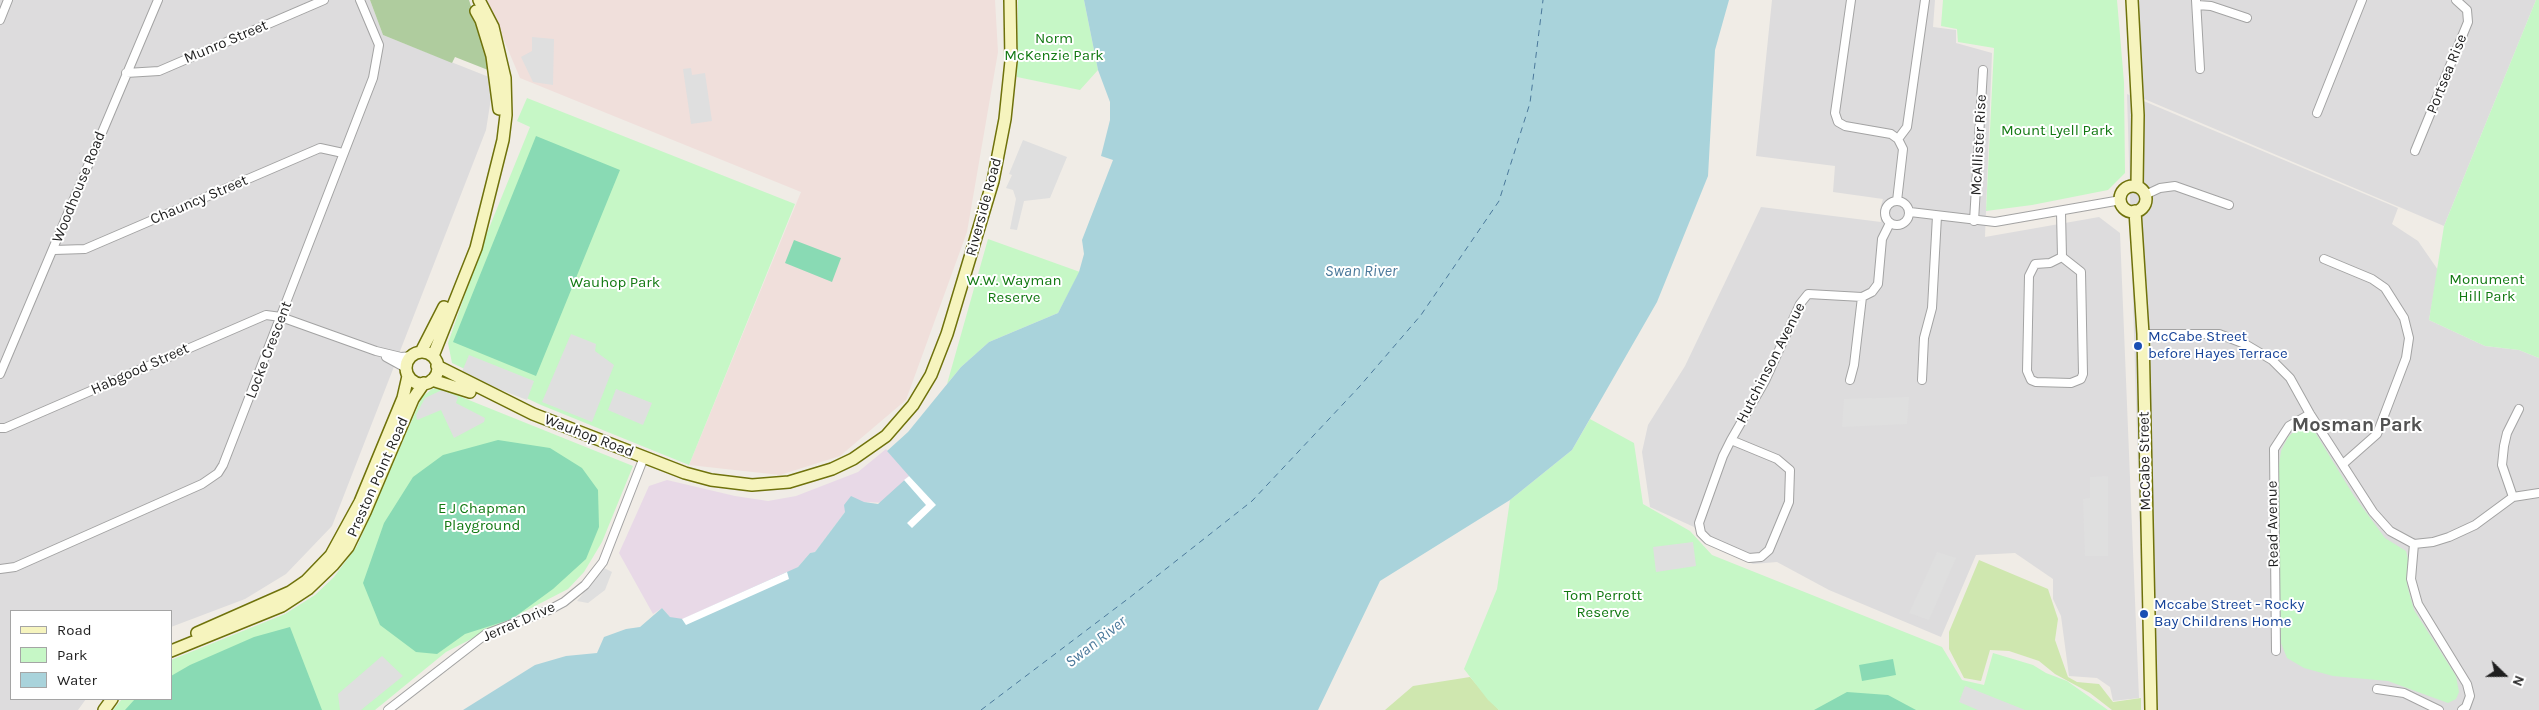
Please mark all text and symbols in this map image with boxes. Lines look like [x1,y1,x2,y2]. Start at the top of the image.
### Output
street label: Munro Street [181,16,271,68]
park label: Norm McKenzie Park [1004,30,1104,65]
street label: Portsea Rise [2423,32,2471,116]
street label: McAllister Rise [1967,94,1991,196]
park label: Mount Lyell Park [2001,122,2113,140]
street label: Woodhouse Road [49,129,109,245]
street label: Riverside Road [962,156,1006,258]
street label: Chauncy Street [148,171,250,229]
water label: Swan River [1325,261,1397,281]
park label: Monument Hill Park [2449,271,2525,306]
park label: W.W. Wayman Reserve [966,272,1062,307]
park label: Wauhop Park [570,274,660,292]
street label: Locke Crescent [242,299,296,401]
street label: Hutchinson Avenue [1733,300,1809,426]
place label: McCabe Street before Hayes Terrace [2148,328,2288,363]
street label: Habgood Street [88,339,192,399]
marker: McCabe Street before Hayes Terrace [2132,340,2144,352]
street label: Wauhop Road [542,411,636,461]
street label: McCabe Street [2135,411,2155,511]
district label: Mosman Park [2292,413,2422,437]
street label: Preston Point Road [343,414,413,540]
street label: Read Avenue [2263,480,2283,568]
park label: E J Chapman Playground [438,500,526,535]
park label: Tom Perrott Reserve [1564,587,1642,622]
place label: Mccabe Street - Rocky Bay Childrens Home [2154,596,2304,631]
street label: Jerrat Drive [480,598,558,646]
marker: Mccabe Street - Rocky Bay Childrens Home [2138,608,2150,620]
legend [10,610,172,700]
water label: Swan River [1061,612,1131,672]
text: Road [57,621,92,639]
text: Park [57,646,87,664]
north arrow [2479,650,2529,700]
text: Water [57,671,97,689]
text: N [2509,673,2528,689]

